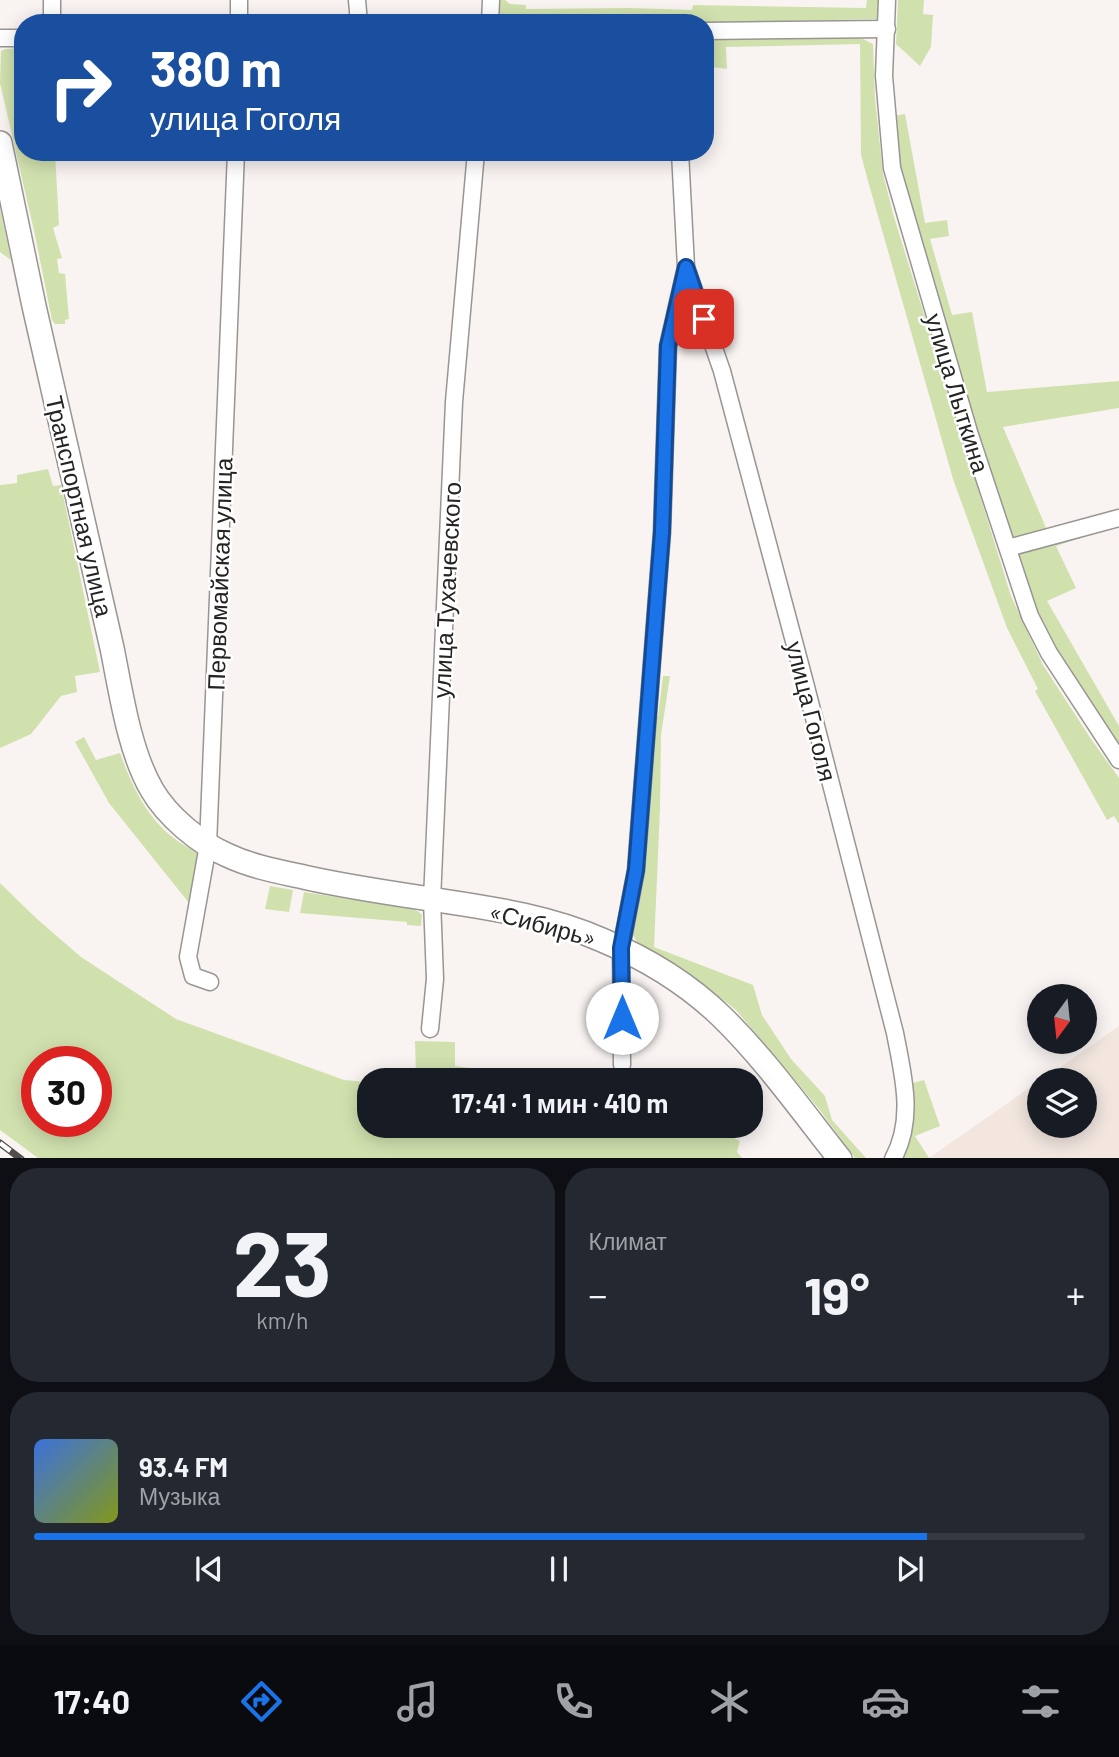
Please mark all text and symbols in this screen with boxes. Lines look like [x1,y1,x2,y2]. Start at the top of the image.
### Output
text: 380 m [150,38,282,97]
icon: right [35,42,126,133]
text: улица Гоголя [150,98,341,136]
pin [674,289,734,349]
icon: arrive [685,300,723,338]
street label: улица Лыткина [920,310,996,477]
street label: Транспортная улица [40,393,120,620]
street label: Первомайская улица [200,456,238,691]
street label: улица Тухачевского [426,481,466,699]
street label: улица Гоголя [781,638,843,784]
street label: «Сибирь» [486,896,600,952]
position arrow [585,981,659,1055]
north arrow [1027,984,1097,1054]
map controls [1027,984,1097,1138]
speed limit sign: 30 [21,1046,112,1137]
button: layers [1027,1068,1097,1138]
text: 17:41 · 1 мин · 410 m [452,1087,668,1118]
text: 23 [233,1206,332,1315]
text: Климат [589,1227,667,1255]
text: 19° [804,1263,870,1325]
text: − [589,1271,608,1317]
text: + [1066,1271,1085,1317]
text: km/h [256,1306,308,1334]
text: 93.4 FM [139,1451,228,1482]
text: Музыка [139,1482,220,1510]
icon: previous [190,1550,228,1588]
icon: pause [540,1550,578,1588]
icon: next [891,1550,929,1588]
icon: directions [237,1677,286,1726]
icon: music [393,1677,442,1726]
icon: phone [549,1677,598,1726]
icon: climate [705,1677,754,1726]
icon: car [861,1677,910,1726]
icon: filters [1016,1677,1065,1726]
text: 17:40 [53,1682,130,1720]

